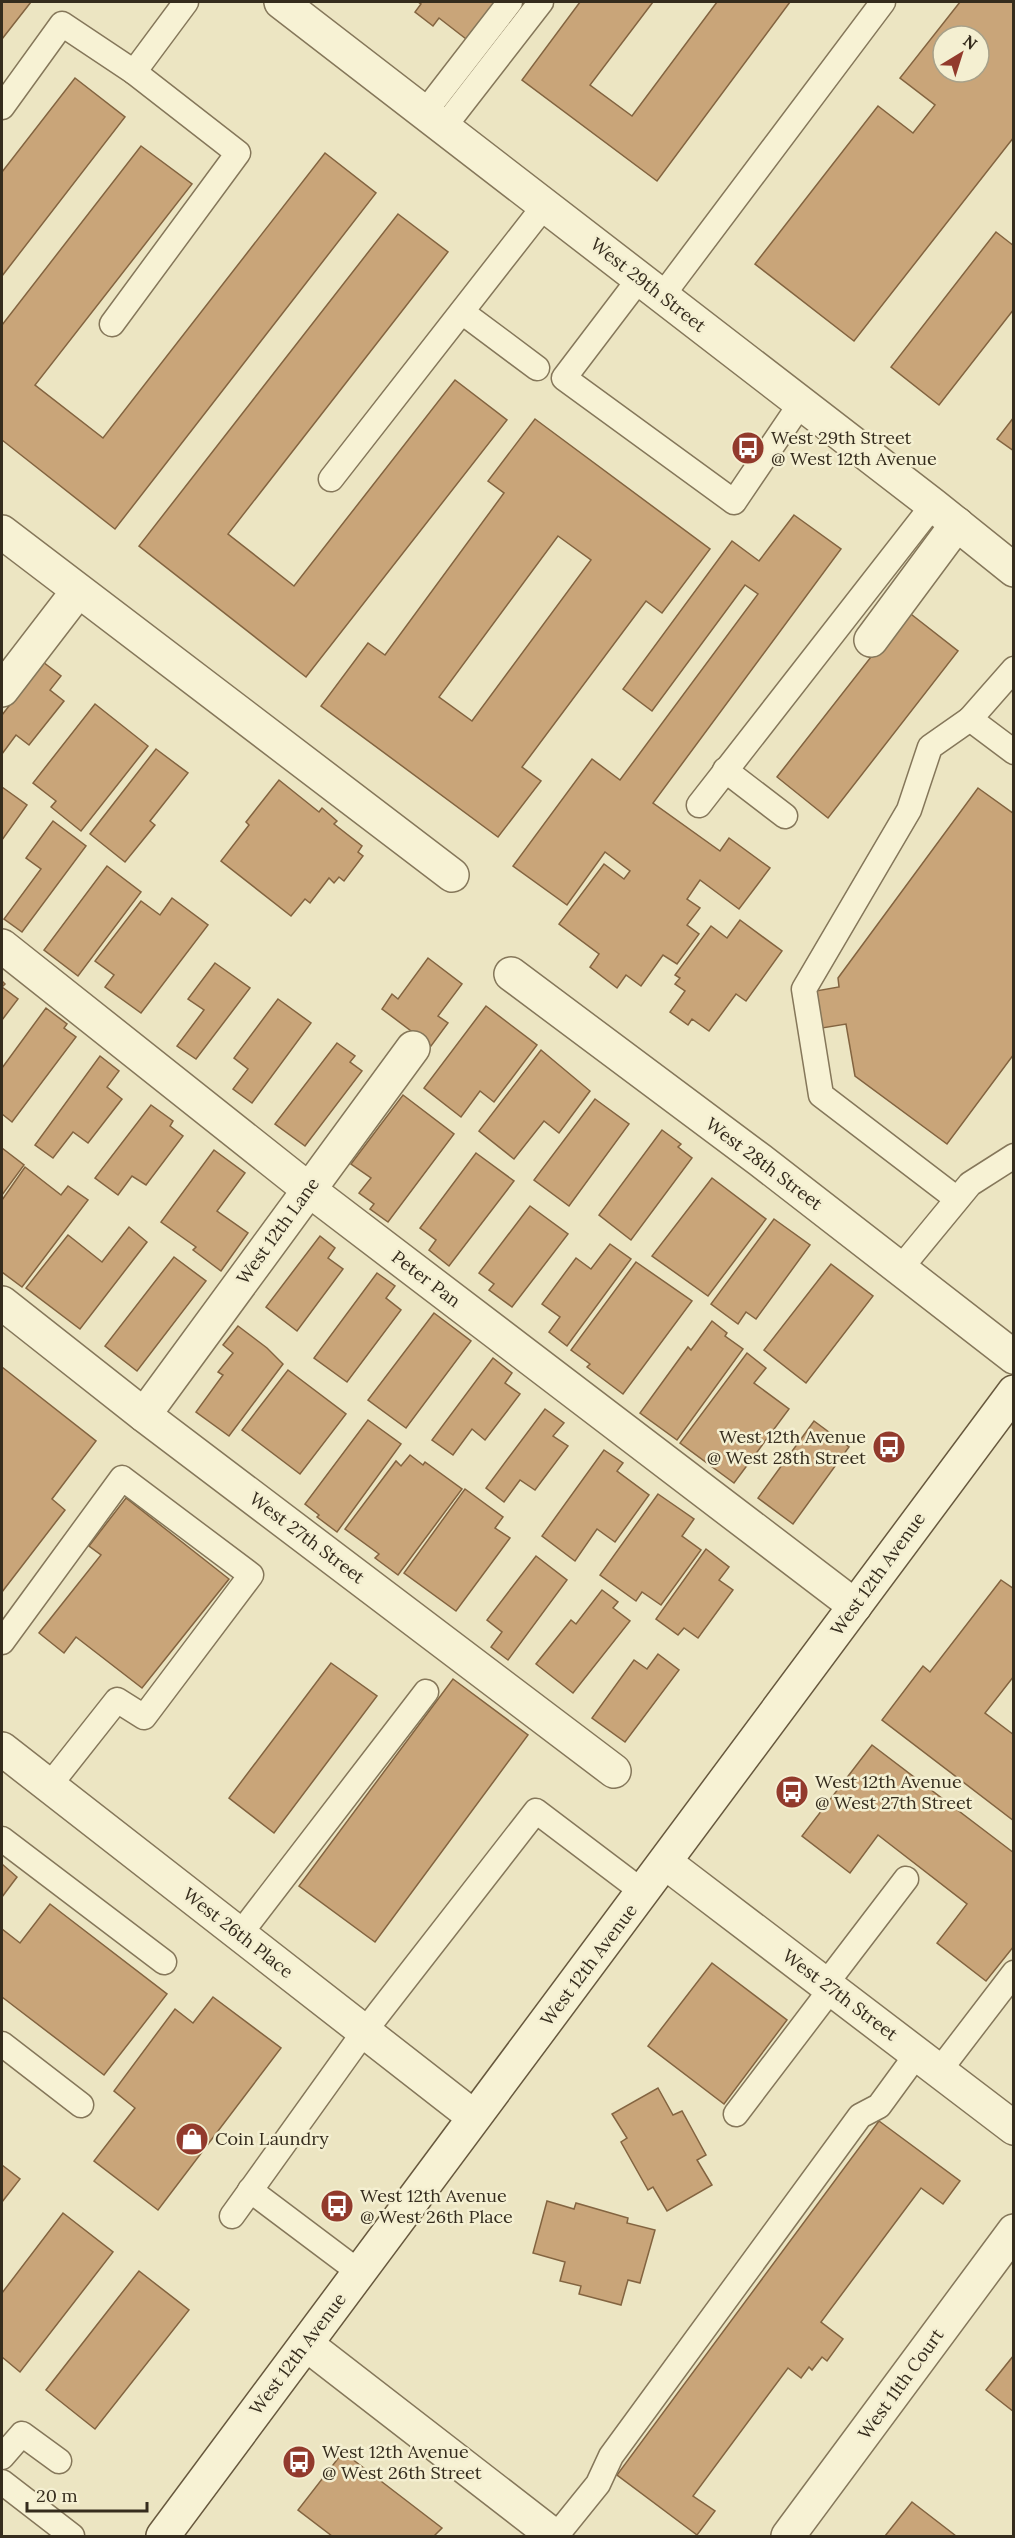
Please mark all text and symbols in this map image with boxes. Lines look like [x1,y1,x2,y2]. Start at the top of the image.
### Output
north arrow [931,24,991,84]
text: N [959,30,981,54]
street label: West 29th Street [586,232,711,337]
place label: West 29th Street @ West 12th Avenue [771,426,937,470]
bus stop icon: West 29th Street @ West 12th Avenue [730,430,766,466]
street label: West 28th Street [701,1112,827,1215]
street label: West 12th Lane [231,1173,324,1289]
street label: Peter Pan [387,1245,465,1312]
place label: West 12th Avenue @ West 28th Street [707,1425,866,1469]
bus stop icon: West 12th Avenue @ West 28th Street [871,1429,907,1465]
street label: West 27th Street [245,1487,370,1588]
street label: West 12th Avenue [825,1507,930,1640]
place label: West 12th Avenue @ West 27th Street [815,1770,973,1814]
bus stop icon: West 12th Avenue @ West 27th Street [774,1774,810,1810]
street label: West 26th Place [179,1882,298,1983]
street label: West 12th Avenue [535,1899,642,2030]
street label: West 27th Street [778,1944,903,2045]
shop icon: Coin Laundry [174,2121,210,2157]
place label: Coin Laundry [215,2127,329,2150]
place label: West 12th Avenue @ West 26th Place [360,2184,513,2228]
bus stop icon: West 12th Avenue @ West 26th Place [319,2188,355,2224]
street label: West 12th Avenue [244,2288,351,2419]
street label: West 11th Court [853,2324,949,2444]
place label: West 12th Avenue @ West 26th Street [322,2440,482,2484]
bus stop icon: West 12th Avenue @ West 26th Street [281,2444,317,2480]
scale bar [27,2475,147,2513]
text: 20 m [36,2484,78,2507]

